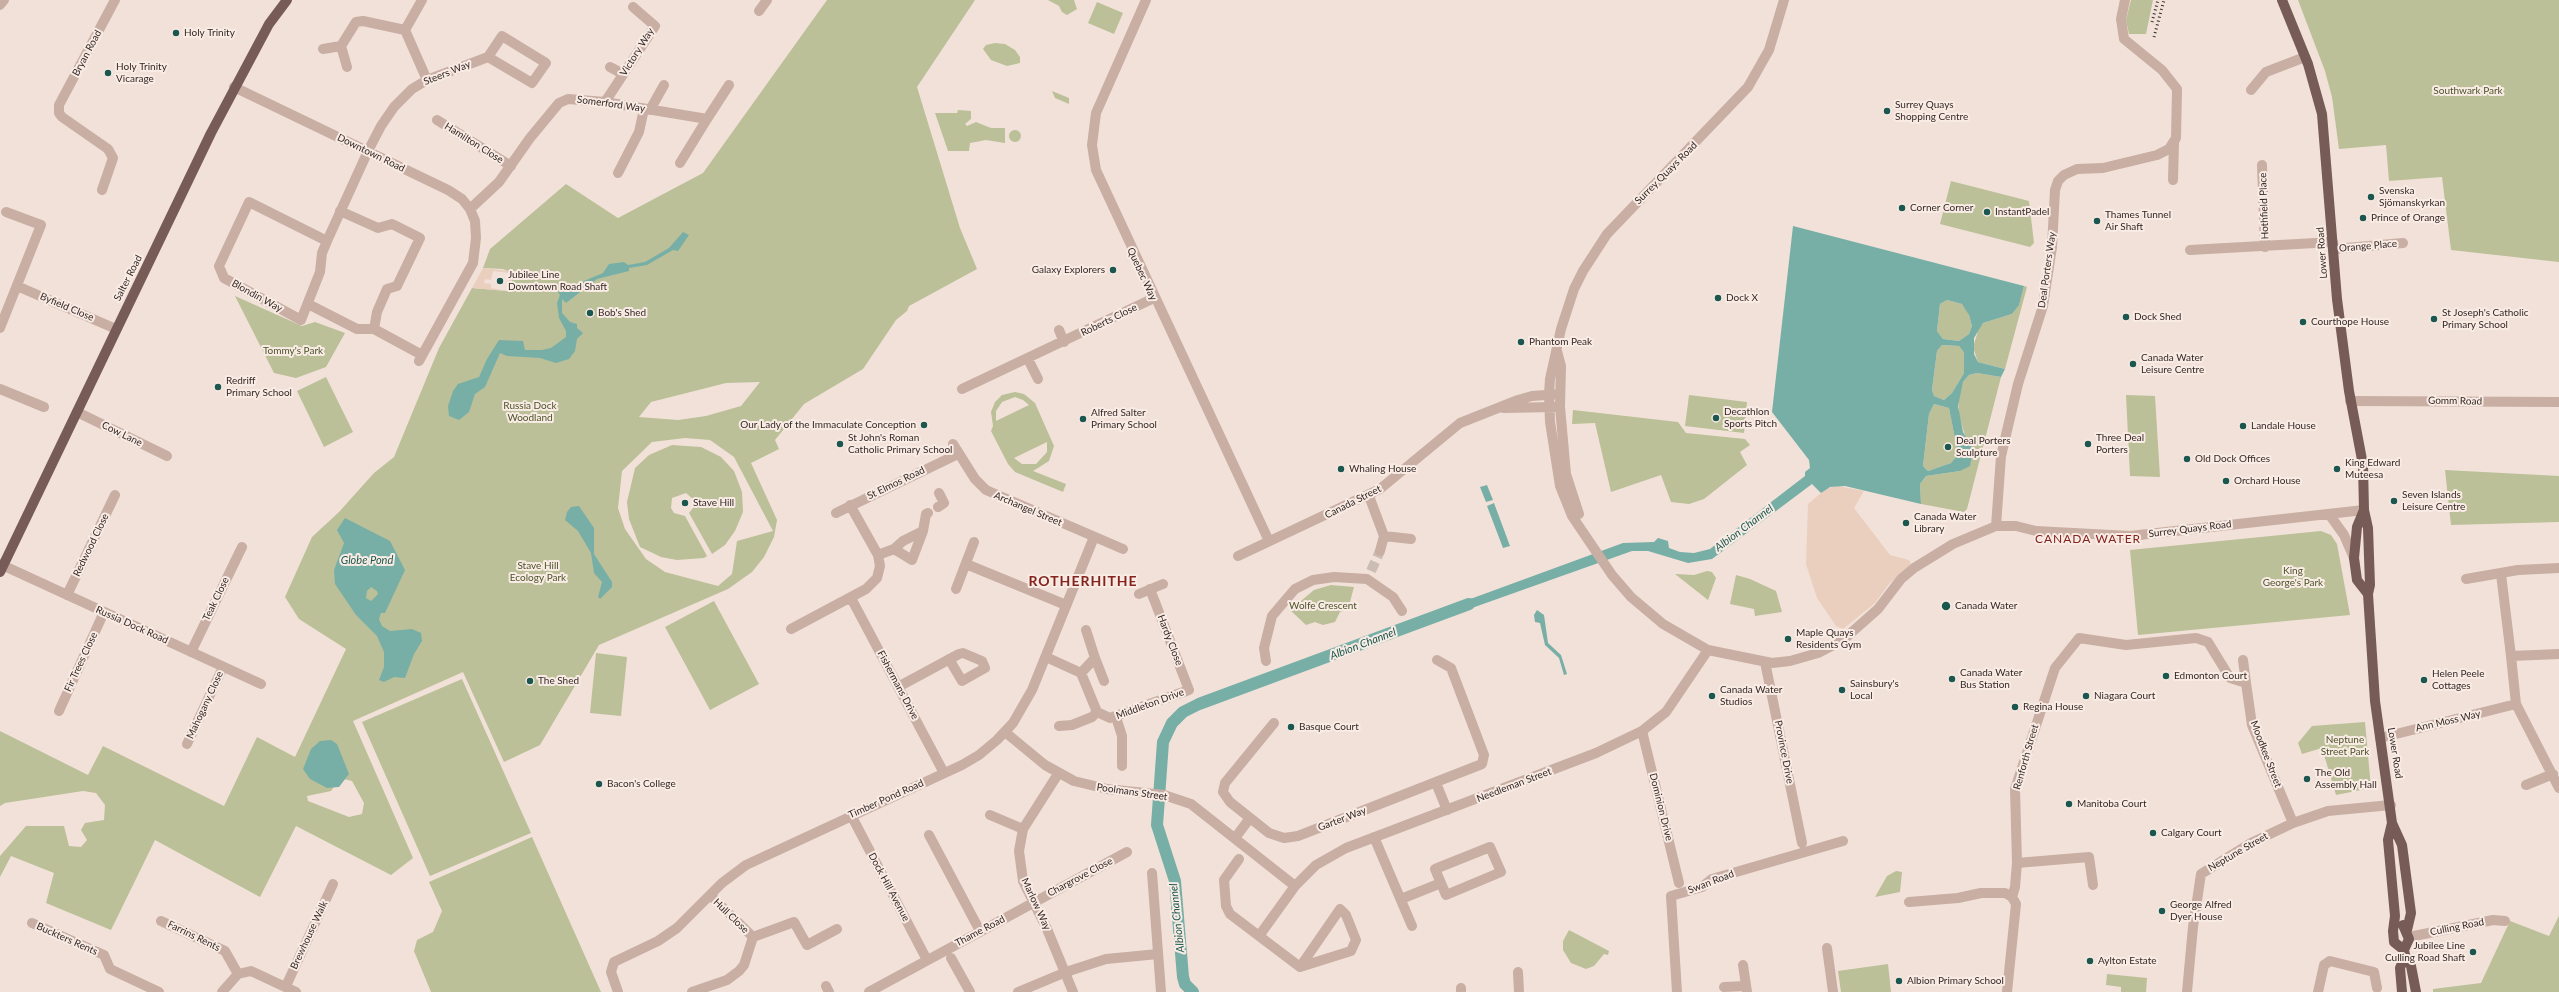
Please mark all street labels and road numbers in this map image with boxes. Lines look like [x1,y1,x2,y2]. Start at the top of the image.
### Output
street label: Victory Way [618,26,656,78]
street label: Bryan Road [70,28,104,78]
street label: Steers Way [422,58,472,88]
street label: Somerford Way [576,93,646,115]
street label: Hamilton Close [442,120,506,166]
street label: Downtown Road [335,131,407,175]
street label: Surrey Quays Road [1632,139,1700,207]
street label: Hothfield Place [2257,172,2271,240]
street label: Lower Road [2314,227,2330,279]
street label: Deal Porters Way [2036,231,2058,309]
street label: Orange Place [2338,237,2398,255]
street label: Quebec Way [1125,246,1159,302]
street label: Salter Road [111,253,145,303]
street label: Blondin Way [230,277,284,315]
street label: Byfield Close [38,290,96,324]
street label: Roberts Close [1079,301,1139,339]
street label: Gomm Road [2428,395,2482,407]
street label: Cow Lane [100,419,144,449]
street label: St Elmos Road [865,464,927,502]
street label: Canada Street [1323,483,1383,521]
street label: Archangel Street [992,489,1064,529]
street label: Redwood Close [71,512,111,578]
street label: Surrey Quays Road [2148,518,2232,540]
street label: Teak Close [200,575,232,623]
street label: Russia Dock Road [94,604,170,646]
street label: Hardy Close [1155,613,1185,667]
street label: Fir Trees Close [62,630,100,694]
street label: Fishermans Drive [875,648,921,722]
street label: Mahogany Close [184,669,226,741]
street label: Middleton Drive [1114,686,1186,722]
street label: Ann Moss Way [2414,708,2482,734]
street label: Province Drive [1772,719,1796,785]
street label: Moodkee Street [2248,719,2284,789]
street label: Renforth Street [2011,723,2041,791]
street label: Lower Road [2385,726,2405,780]
street label: Needleman Street [1475,765,1553,805]
street label: Dominion Drive [1647,772,1675,842]
street label: Timber Pond Road [847,777,925,821]
street label: Poolmans Street [1096,781,1168,803]
street label: Garter Way [1316,804,1368,834]
street label: Neptune Street [2206,830,2270,874]
street label: Dock Hill Avenue [866,851,912,923]
street label: Chargrove Close [1045,855,1115,899]
street label: Swan Road [1686,868,1736,896]
street label: Marlow Way [1019,876,1053,932]
street label: Hull Close [711,896,751,936]
street label: Brewhouse Walk [288,899,330,971]
street label: Thame Road [953,913,1007,949]
street label: Culling Road [2429,916,2485,938]
street label: Farrins Rents [166,918,222,954]
street label: Buckters Rents [35,920,99,958]

